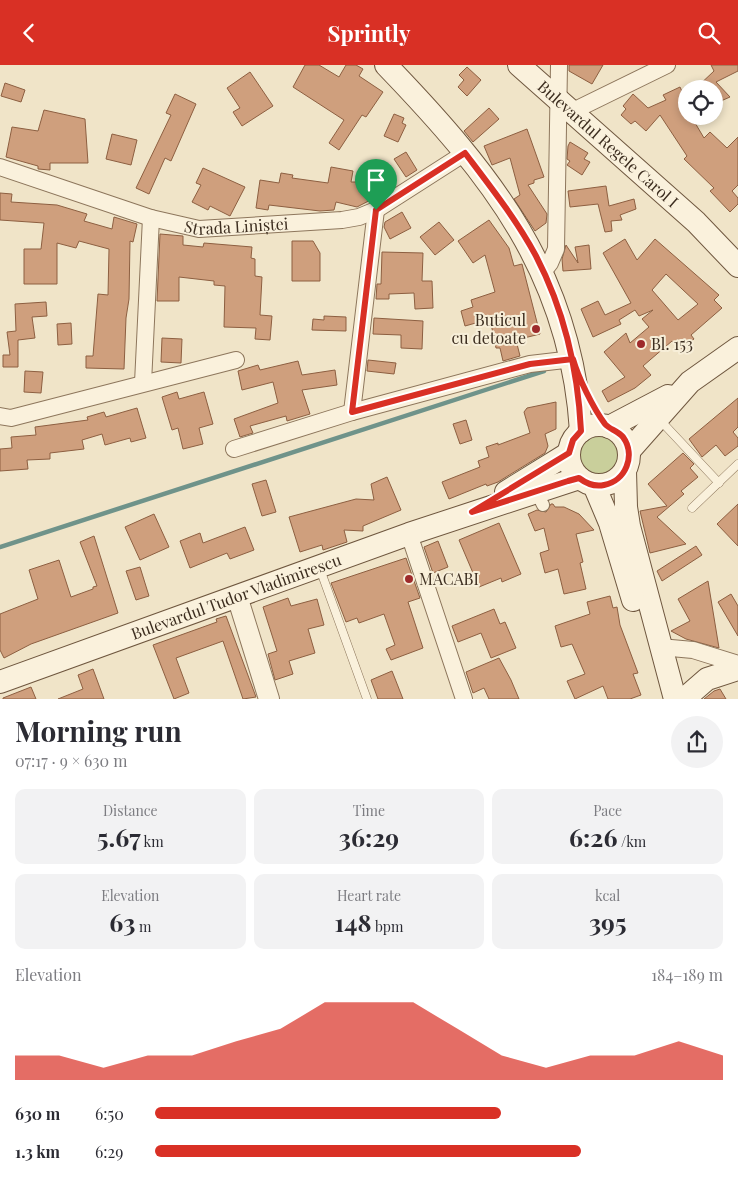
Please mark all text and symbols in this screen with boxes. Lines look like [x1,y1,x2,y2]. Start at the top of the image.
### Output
text: Sprintly [328,18,410,48]
icon: back [15,19,43,47]
icon: search [695,19,723,47]
street label: Bulevardul Regele Carol I [534,76,683,212]
map controls [678,80,723,125]
button: locate [678,80,723,125]
pin [355,159,397,210]
icon: arrive [362,166,390,194]
street label: Strada Liniștei [182,212,289,239]
place label: Buticul cu detoate [451,309,526,348]
marker: Buticul cu detoate [530,323,542,335]
place label: Bl. 153 [651,333,693,354]
marker: Bl. 153 [635,338,647,350]
street label: Bulevardul Tudor Vladimirescu [128,548,344,644]
place label: MACABI [419,568,479,589]
marker: MACABI [403,573,415,585]
text: Morning run [15,712,182,749]
button: share [671,716,723,768]
text: 07:17 · 9 × 630 m [15,750,127,771]
text: Distance [103,801,158,820]
text: Time [353,801,385,820]
text: Pace [593,801,622,820]
text: 5.67 [97,820,141,853]
text: 36:29 [339,820,399,853]
text: 6:26 [569,820,617,853]
text: km [141,832,164,851]
text: /km [617,832,646,851]
text: Elevation [101,886,159,905]
text: Heart rate [337,886,401,905]
text: kcal [595,886,620,905]
text: 63 [109,905,135,938]
text: 148 [335,905,371,938]
text: 395 [589,905,626,938]
text: m [135,917,151,936]
text: bpm [371,917,403,936]
text: Elevation [15,964,82,985]
text: 184–189 m [651,964,723,985]
text: 630 m [15,1103,60,1124]
text: 6:50 [95,1103,124,1124]
text: 1.3 km [15,1141,60,1162]
text: 6:29 [95,1141,123,1162]

